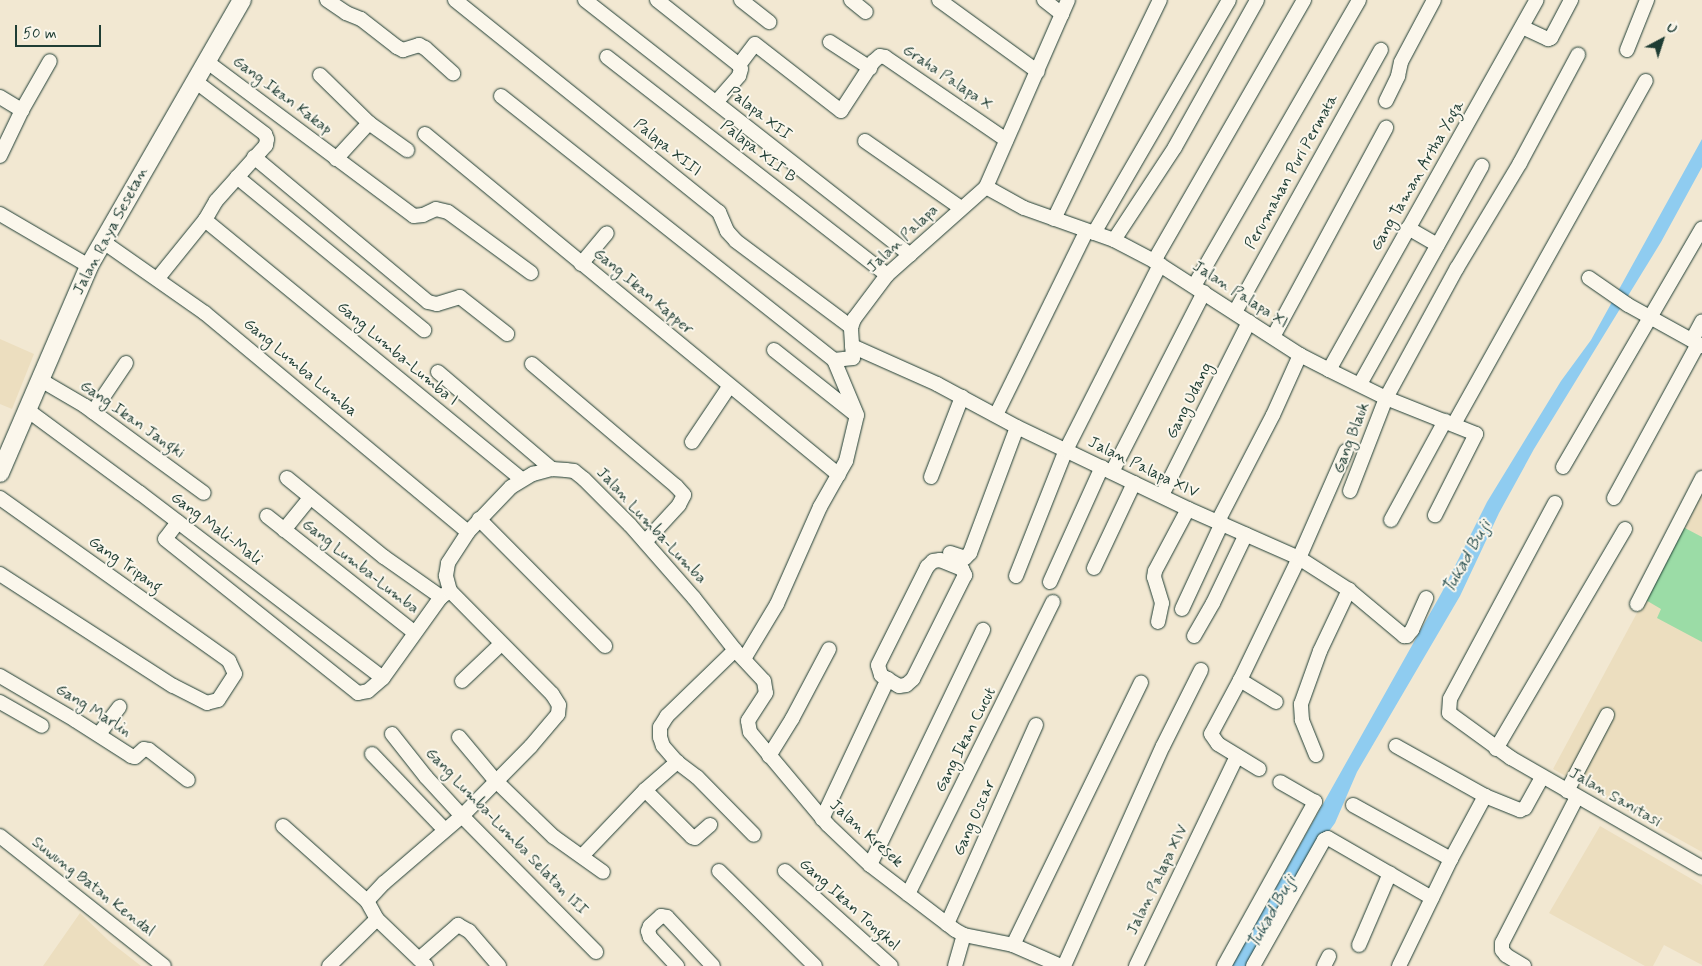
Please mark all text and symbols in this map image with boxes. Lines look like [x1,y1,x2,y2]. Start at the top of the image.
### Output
scale bar [18,15,104,47]
north arrow [1637,15,1687,65]
text: U [1662,19,1681,38]
text: 50 m [23,24,57,44]
street label: Graha Palapa X [899,41,995,115]
street label: Gang Ikan Kakap [229,52,335,140]
street label: Palapa XII [723,83,795,145]
street label: Perumahan Puri Permata [1239,88,1345,256]
street label: Gang Taman Artha Yoga [1367,98,1469,254]
street label: Palapa XIII [629,115,705,181]
street label: Palapa XII B [716,116,800,188]
street label: Jalan Raya Sesetan [70,165,152,297]
street label: Jalan Palapa [863,201,943,277]
street label: Gang Ikan Kapper [589,245,697,339]
street label: Jalan Palapa XI [1187,256,1293,334]
street label: Gang Lumba-Lumba I [331,296,463,412]
street label: Gang Lumba Lumba [240,316,360,420]
street label: Gang Udang [1163,360,1217,442]
street label: Gang Ikan Jangki [76,377,188,463]
street label: Gang Blauk [1330,400,1374,476]
street label: Jalan Palapa XIV [1083,432,1203,504]
street label: Jalan Lumba-Lumba [593,465,709,587]
street label: Gang Mali-Mali [166,488,266,570]
street label: Gang Lumba-Lumba [298,515,422,619]
water label: Tukad Buji [1438,517,1496,597]
street label: Gang Tripang [84,533,166,597]
street label: Gang Marlin [52,680,134,742]
street label: Gang Ikan Cucut [931,684,1001,796]
street label: Gang Lumba-Lumba Selatan III [420,744,592,920]
street label: Jalan Sanitasi [1565,764,1665,832]
street label: Gang Oscar [950,778,1000,858]
street label: Jalan Kresek [825,796,907,872]
street label: Jalan Palapa XIV [1122,820,1194,940]
street label: Suwung Batan Kendal [27,833,159,941]
street label: Gang Ikan Tongkol [796,856,902,954]
water label: Tukad Buji [1243,872,1301,952]

